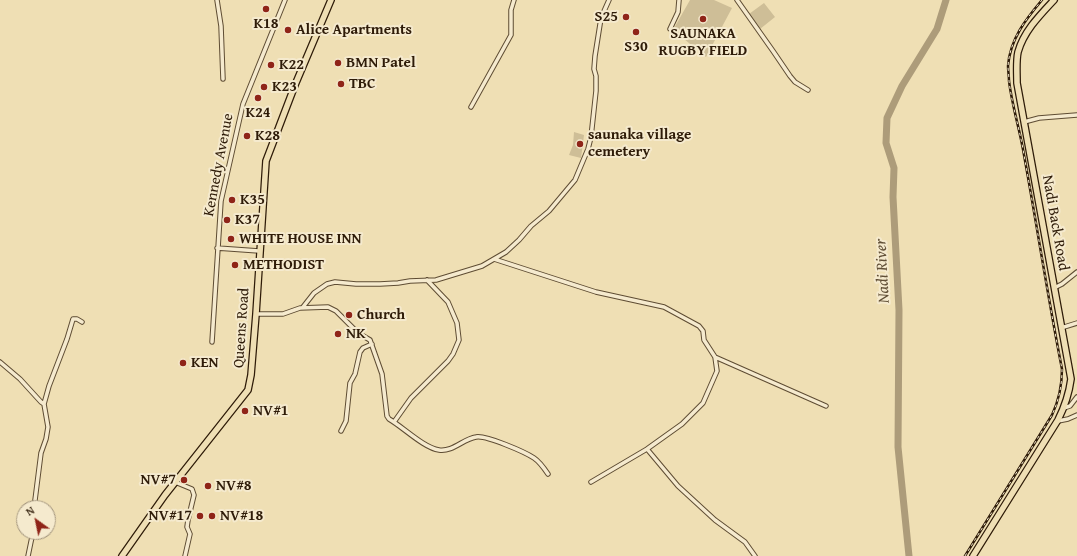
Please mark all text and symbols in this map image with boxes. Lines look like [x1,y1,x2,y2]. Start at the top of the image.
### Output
marker: K18 [261,4,271,14]
place label: S25 [595,8,618,26]
marker: S25 [621,12,631,22]
marker: SAUNAKA RUGBY FIELD [698,14,708,24]
place label: K18 [253,15,279,33]
place label: Alice Apartments [296,21,412,39]
marker: Alice Apartments [283,25,293,35]
place label: SAUNAKA RUGBY FIELD [659,25,747,60]
marker: S30 [631,27,641,37]
place label: S30 [624,38,648,56]
place label: BMN Patel [346,54,416,72]
place label: K22 [279,56,304,74]
marker: BMN Patel [333,58,343,68]
marker: K22 [266,60,276,70]
place label: TBC [349,75,376,93]
place label: K23 [272,78,297,96]
marker: TBC [336,79,346,89]
marker: K23 [259,82,269,92]
marker: K24 [253,93,263,103]
place label: K24 [245,104,271,122]
street label: Kennedy Avenue [200,112,238,218]
place label: saunaka village cemetery [588,126,691,161]
place label: K28 [255,127,280,145]
marker: K28 [242,131,252,141]
marker: saunaka village cemetery [575,139,585,149]
street label: Nadi Back Road [1038,174,1072,272]
place label: K35 [240,191,265,209]
marker: K35 [227,195,237,205]
place label: K37 [235,211,260,229]
marker: K37 [222,215,232,225]
place label: WHITE HOUSE INN [239,230,362,248]
marker: WHITE HOUSE INN [226,234,236,244]
water label: Nadi River [872,238,894,304]
place label: METHODIST [243,256,324,274]
marker: METHODIST [230,260,240,270]
street label: Queens Road [230,287,254,369]
place label: Church [357,306,405,324]
marker: Church [344,310,354,320]
place label: NK [346,325,366,343]
marker: NK [333,329,343,339]
place label: KEN [191,354,219,372]
marker: KEN [178,358,188,368]
place label: NV#1 [253,402,289,420]
marker: NV#1 [240,406,250,416]
place label: NV#7 [140,471,176,489]
marker: NV#7 [179,475,189,485]
place label: NV#8 [216,477,252,495]
marker: NV#8 [203,481,213,491]
north arrow [16,500,56,540]
text: N [23,502,37,519]
place label: NV#17 [149,507,192,525]
place label: NV#18 [220,507,263,525]
marker: NV#17 [195,511,205,521]
marker: NV#18 [207,511,217,521]

